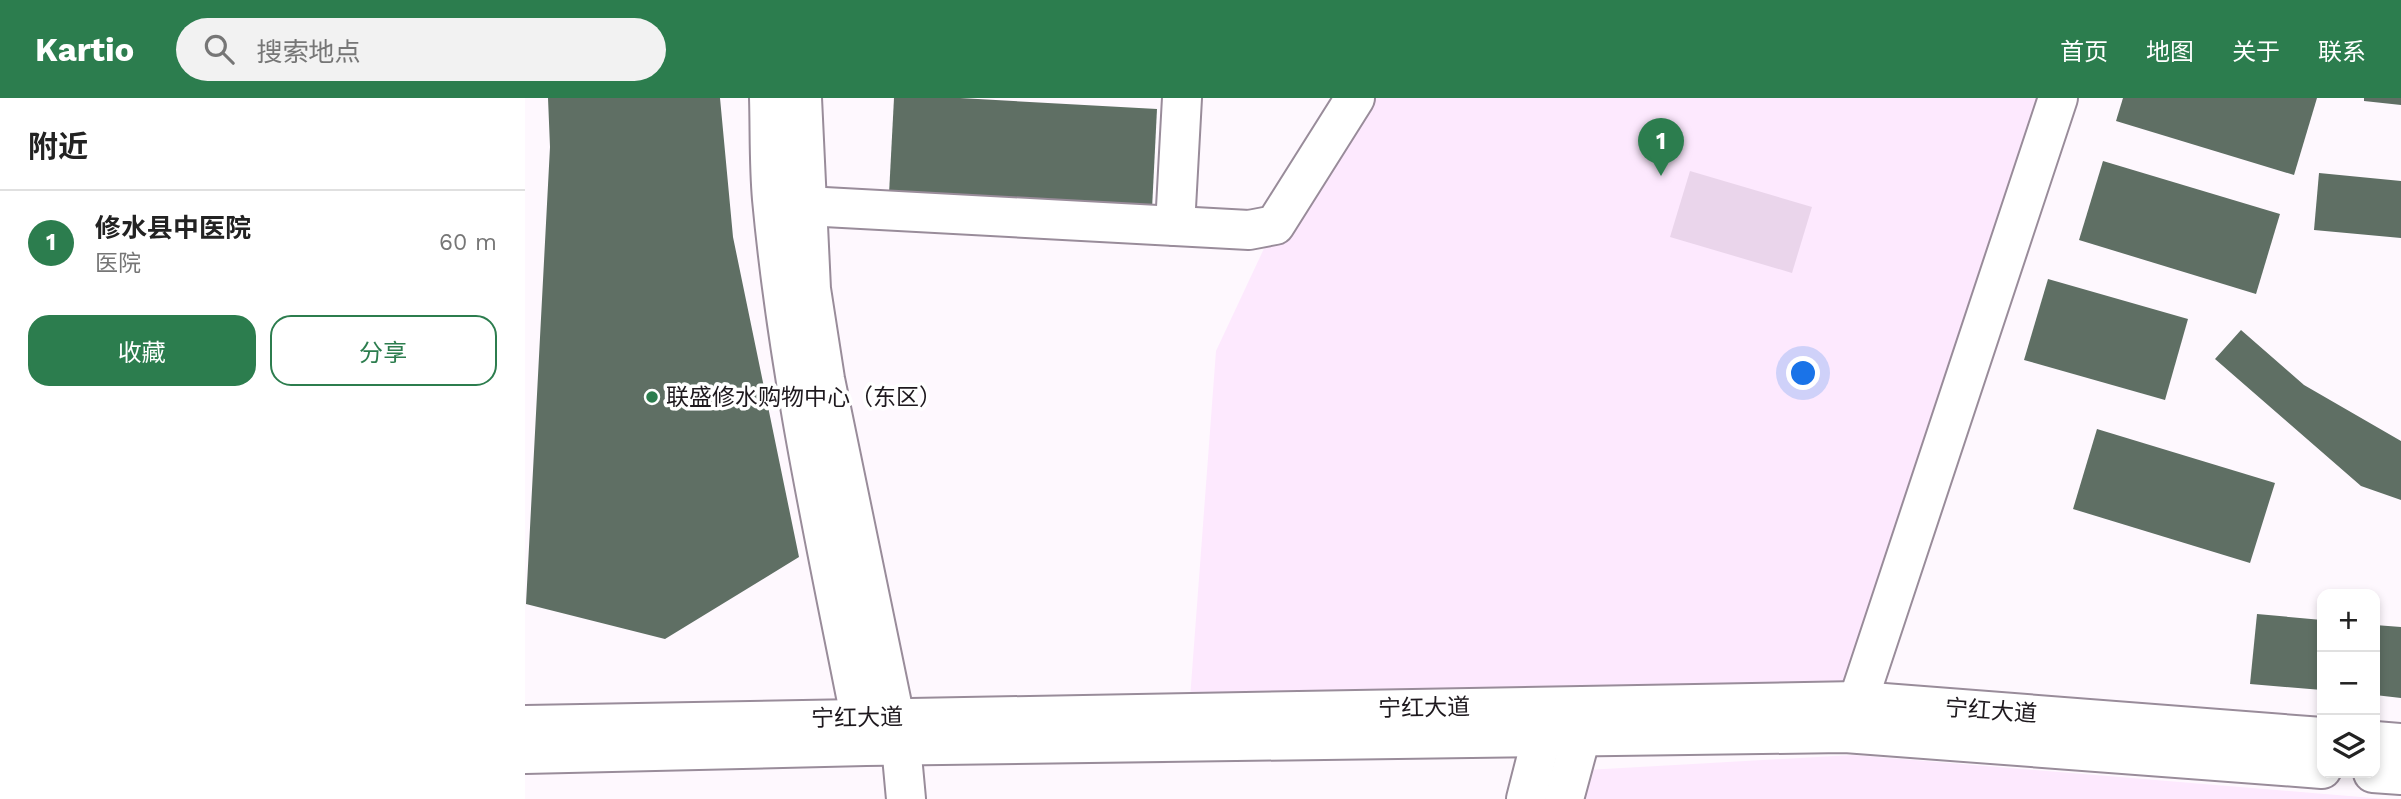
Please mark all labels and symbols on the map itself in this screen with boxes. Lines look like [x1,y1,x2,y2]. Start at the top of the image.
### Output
pin: 1 [1638,118,1684,176]
your location [1786,356,1820,390]
place label: 联盛修水购物中心（东区） [666,384,942,411]
marker: 联盛修水购物中心（东区） [644,389,660,405]
street label: 宁红大道 [1378,694,1470,722]
street label: 宁红大道 [1944,694,2038,728]
street label: 宁红大道 [811,704,903,732]

